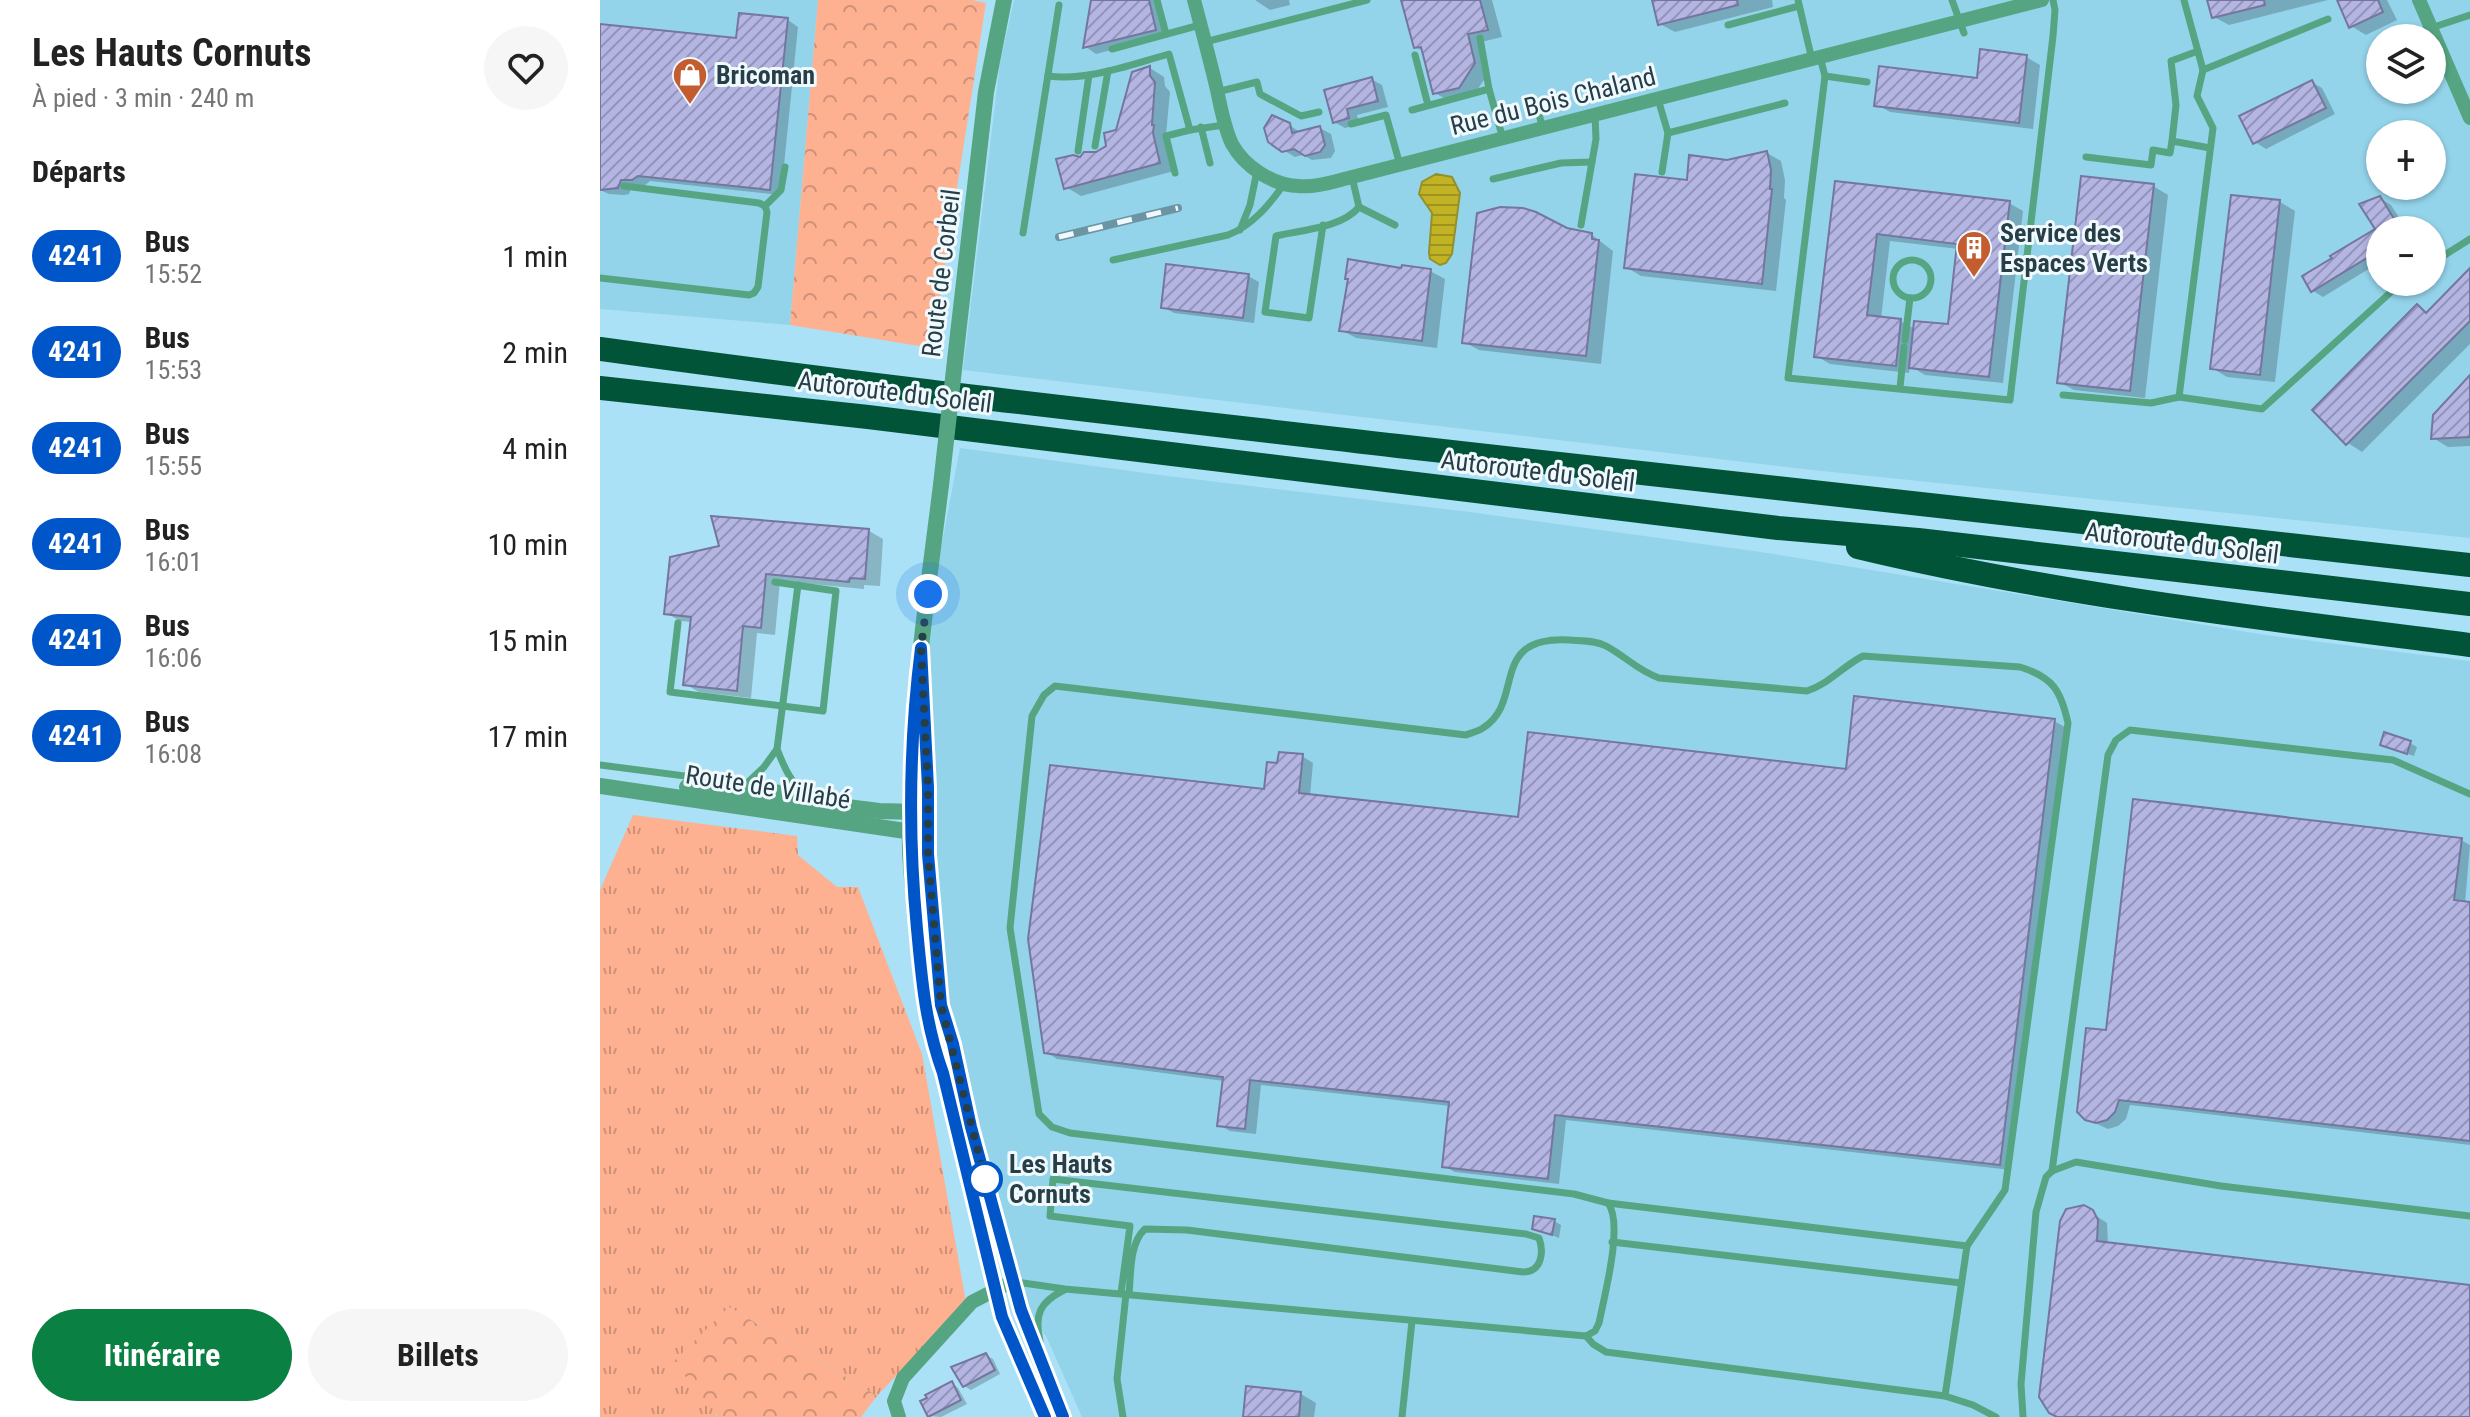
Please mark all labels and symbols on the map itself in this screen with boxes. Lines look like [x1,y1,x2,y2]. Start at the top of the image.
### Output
shop icon: Bricoman [671,56,709,106]
place label: Bricoman [716,60,815,90]
street label: Rue du Bois Chaland [1447,61,1659,141]
street label: Route de Corbeil [916,187,966,359]
place label: Service des Espaces Verts [2000,218,2148,278]
building icon: Service des Espaces Verts [1955,229,1993,279]
street label: Autoroute du Soleil [796,365,994,419]
street label: Autoroute du Soleil [1439,444,1637,498]
street label: Autoroute du Soleil [2083,516,2281,570]
your location [908,574,948,614]
street label: Route de Villabé [684,759,852,815]
place label: Les Hauts Cornuts [1009,1149,1112,1209]
marker: Les Hauts Cornuts [968,1162,1002,1196]

